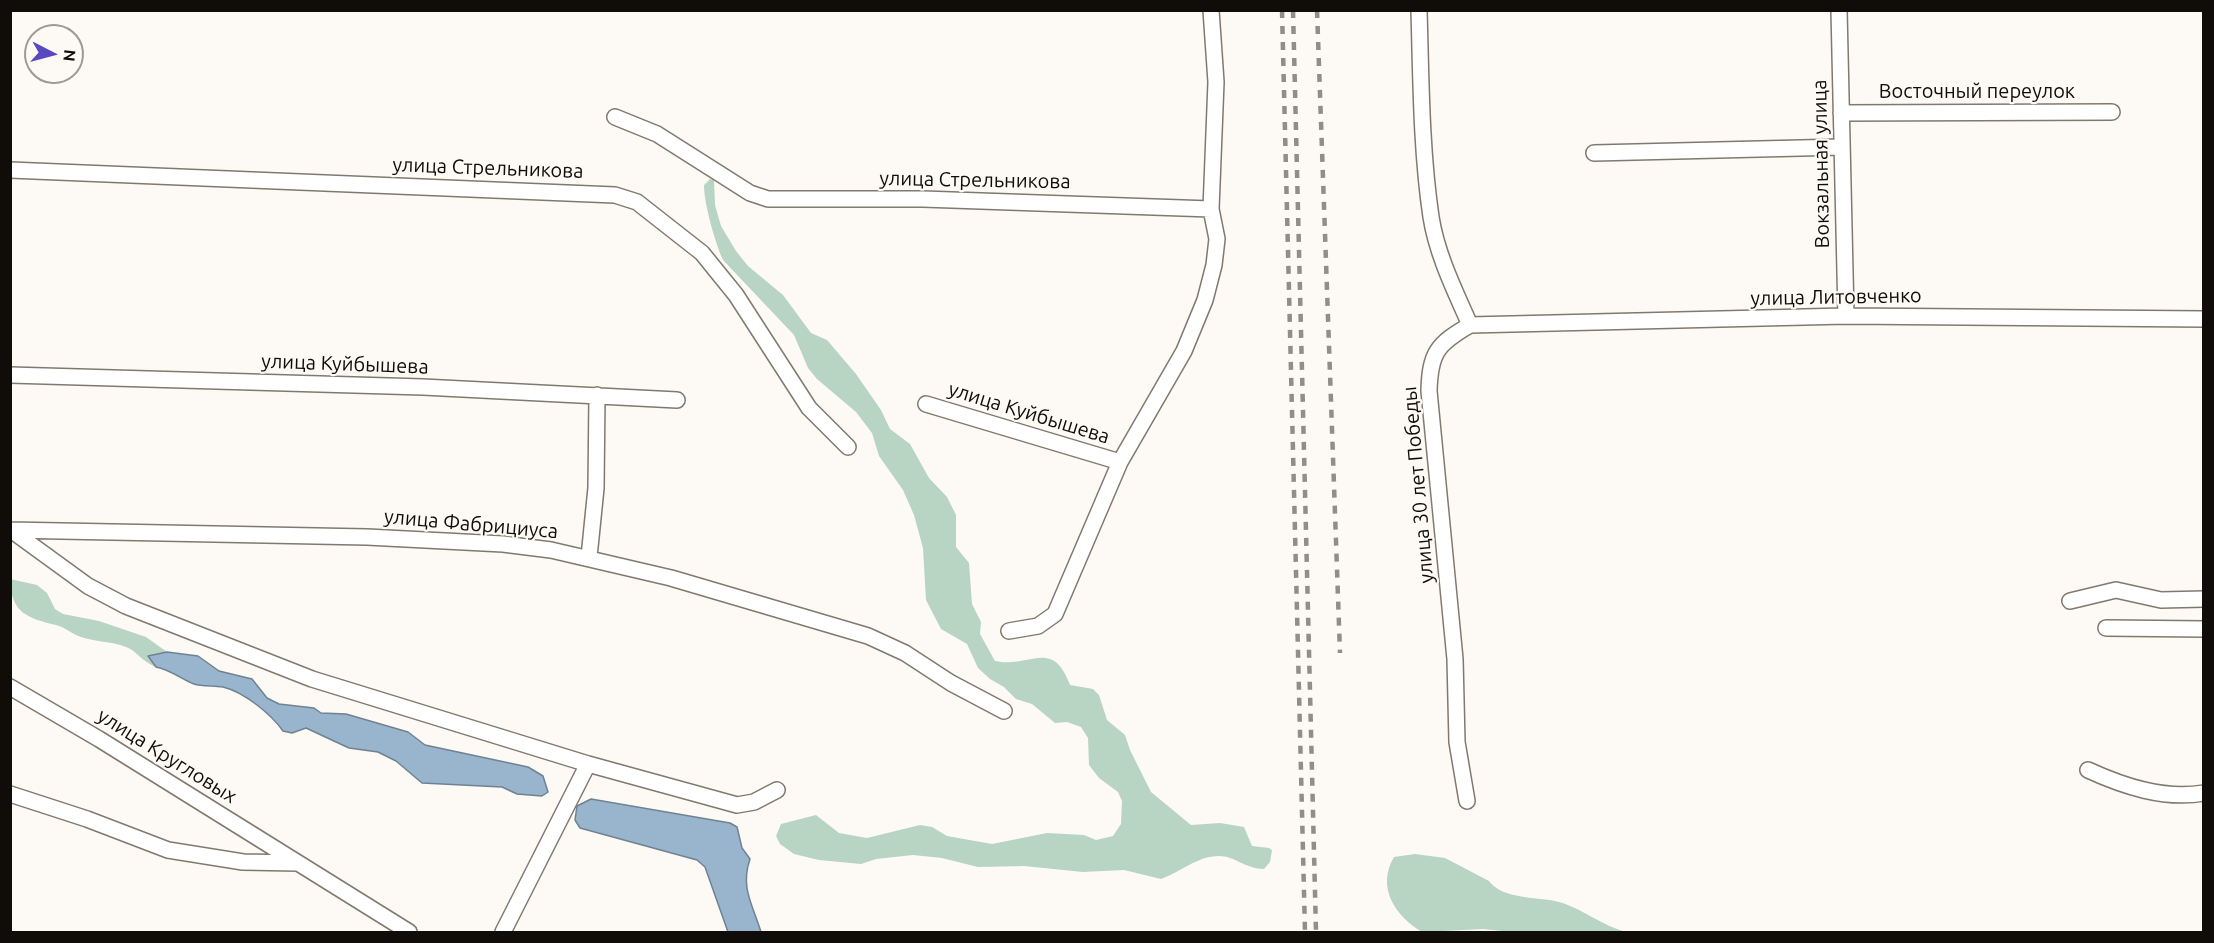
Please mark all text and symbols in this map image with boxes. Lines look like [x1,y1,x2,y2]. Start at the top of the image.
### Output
north arrow [24,24,84,84]
text: N [60,49,79,63]
street label: Вокзальная улица [1808,79,1834,249]
street label: Восточный переулок [1879,79,2075,103]
street label: улица Стрельникова [392,153,584,183]
street label: улица Стрельникова [879,166,1071,194]
street label: улица Литовченко [1750,284,1922,310]
street label: улица Куйбышева [261,349,429,379]
street label: улица Куйбышева [945,377,1113,449]
street label: улица 30 лет Победы [1397,386,1439,584]
street label: улица Фабрициуса [383,504,559,544]
street label: улица Кругловых [93,703,241,809]

